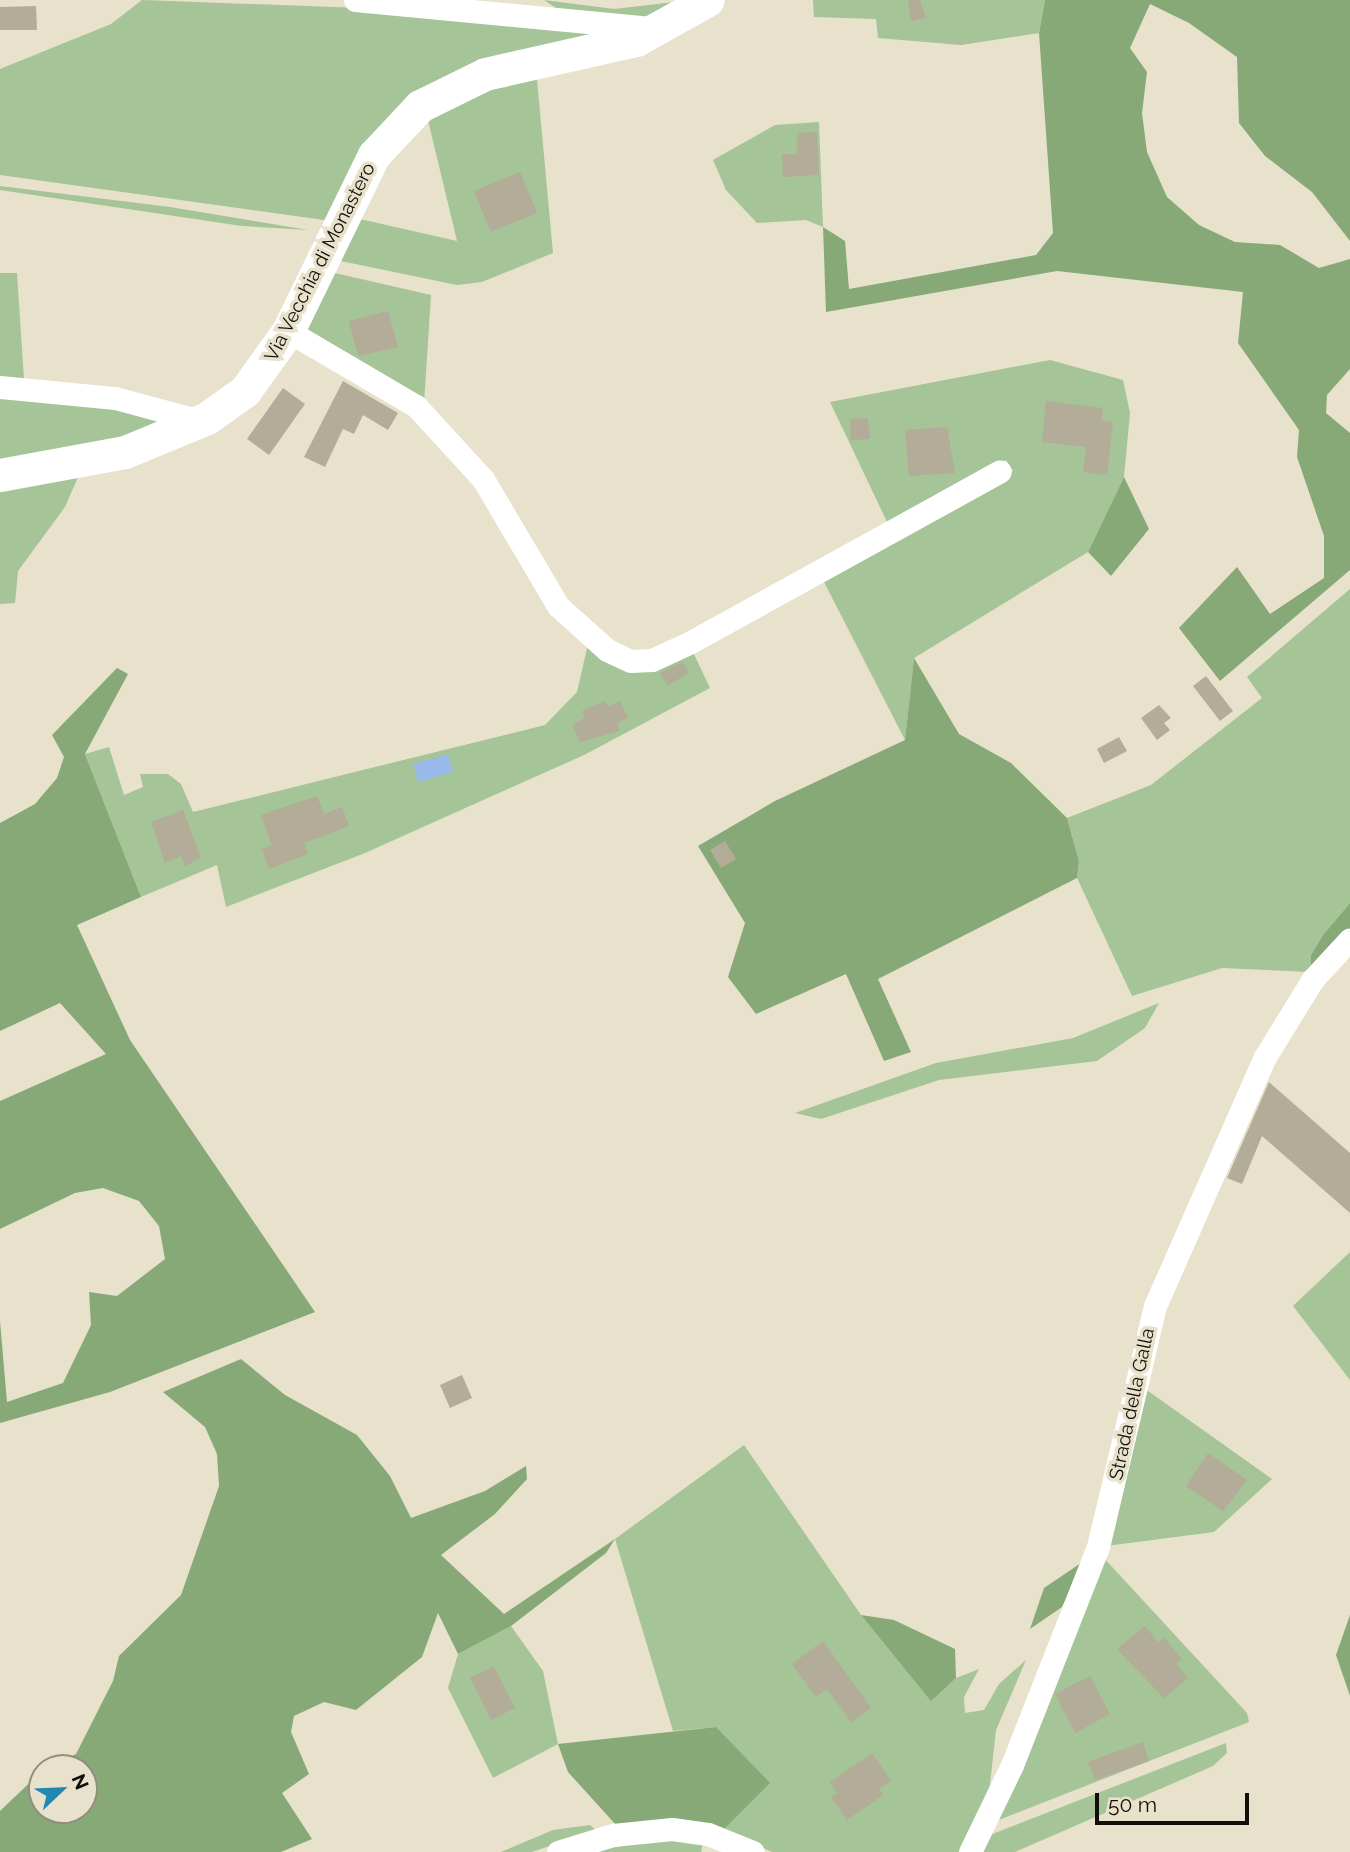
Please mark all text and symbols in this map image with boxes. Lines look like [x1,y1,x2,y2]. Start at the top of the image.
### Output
street label: Via Vecchia di Monastero [260,159,380,365]
street label: Strada della Galla [1105,1326,1159,1482]
north arrow [28,1754,98,1824]
text: N [68,1771,93,1793]
scale bar [1098,1778,1252,1822]
text: 50 m [1108,1792,1157,1817]

